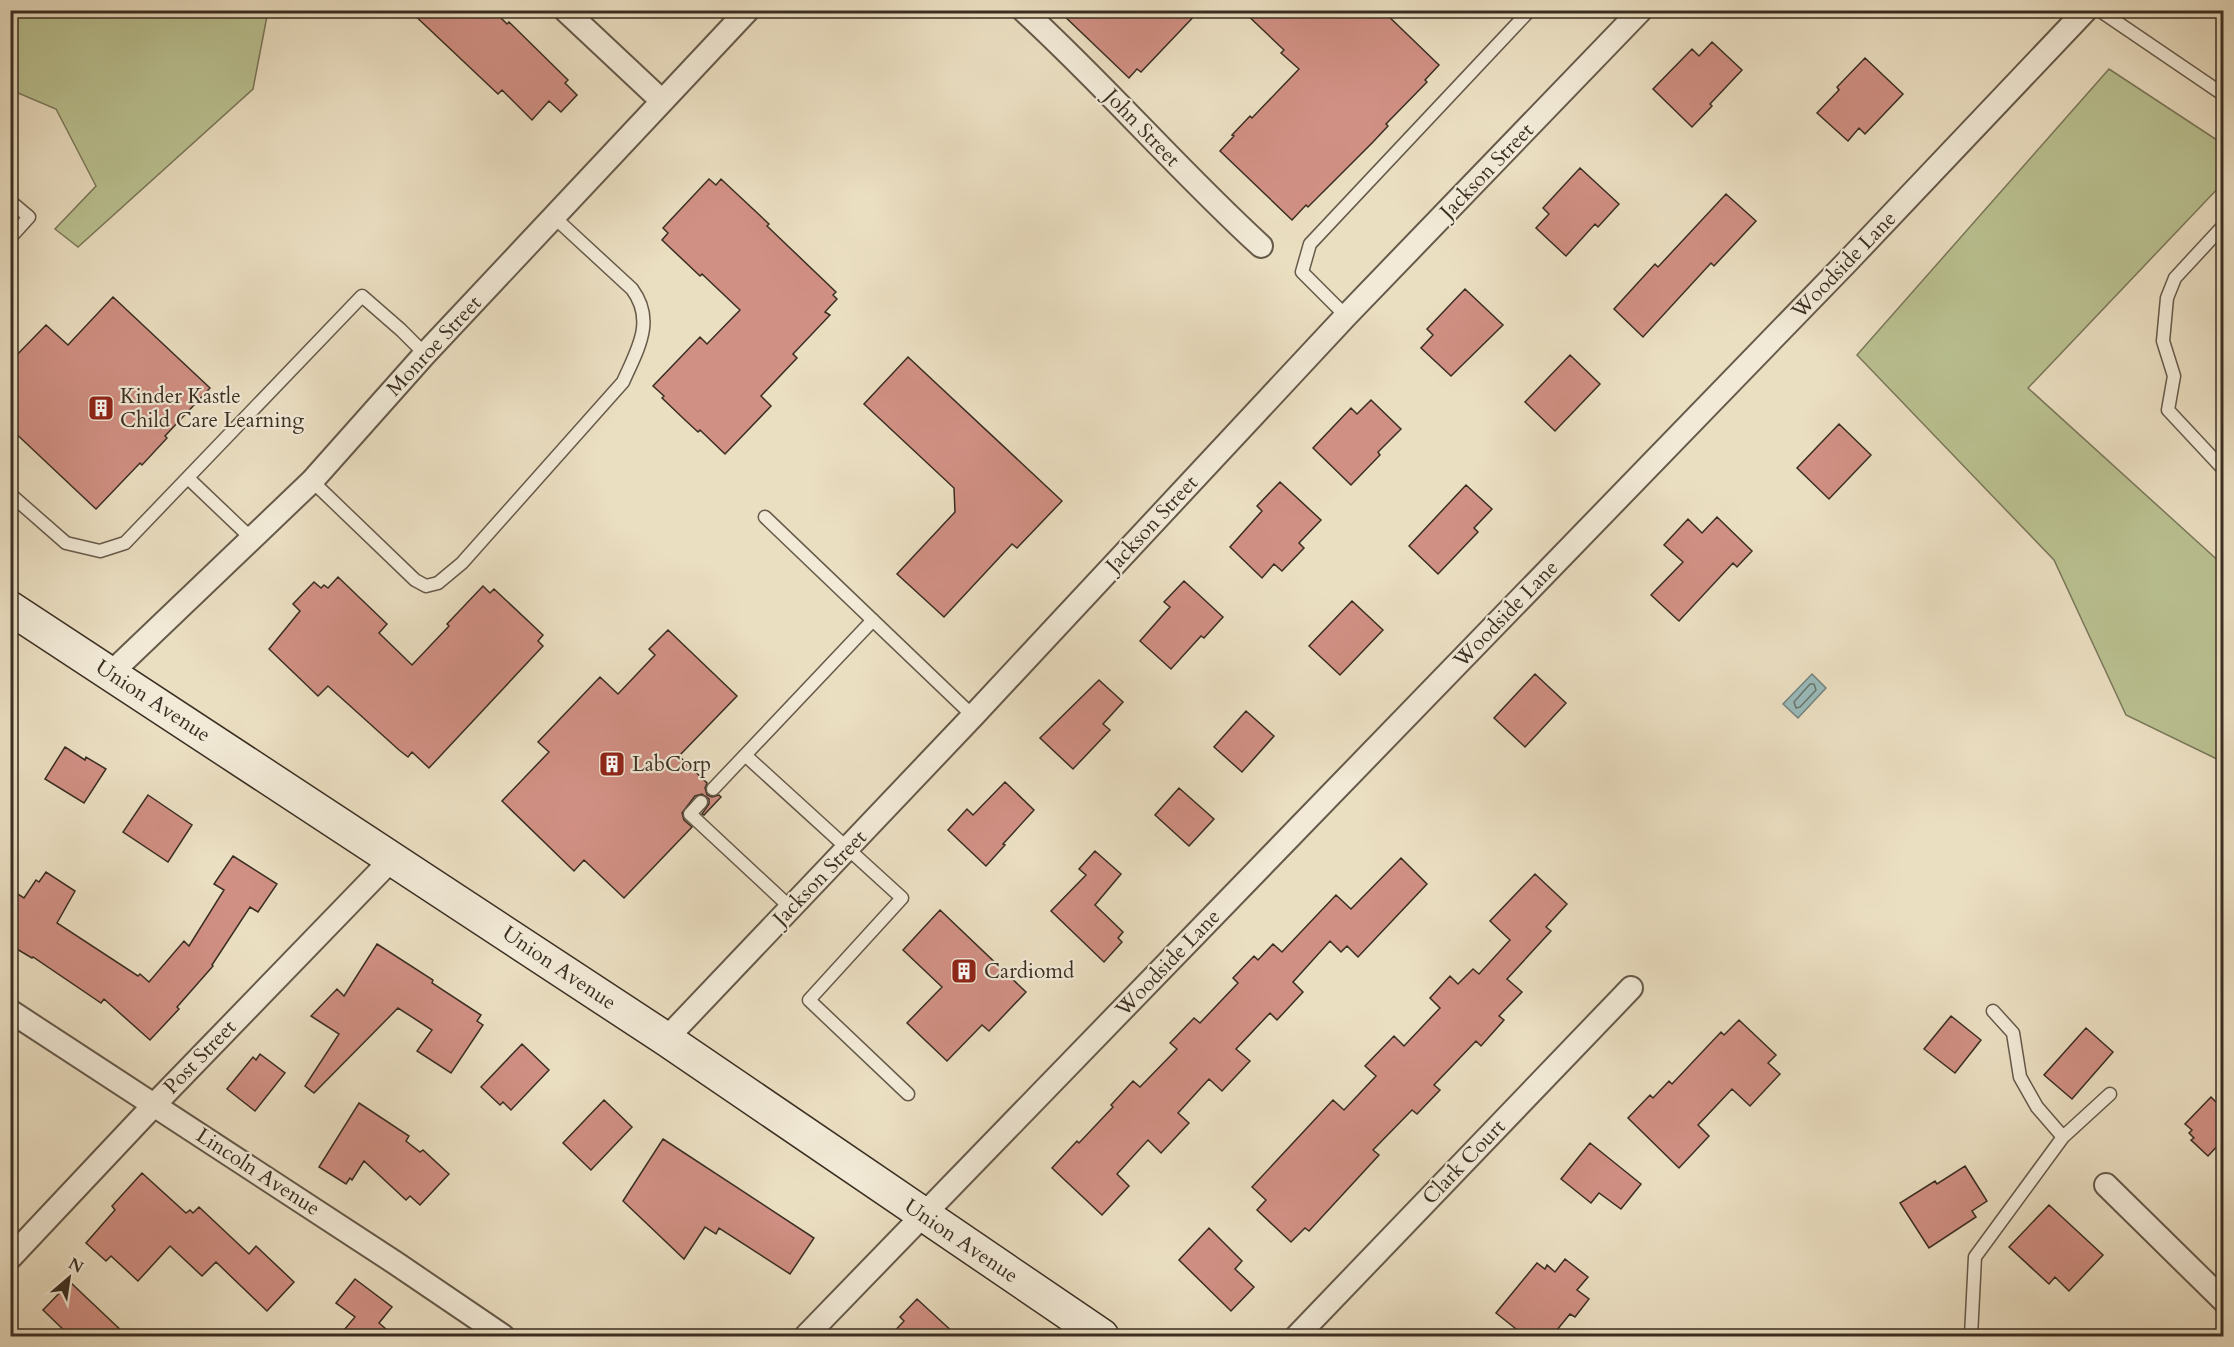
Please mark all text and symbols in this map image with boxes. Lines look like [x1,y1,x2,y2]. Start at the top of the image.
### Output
street label: John Street [1095,80,1187,174]
street label: Jackson Street [1432,116,1541,228]
street label: Woodside Lane [1784,205,1903,326]
street label: Monroe Street [380,289,488,403]
place label: Kinder Kastle Child Care Learning [120,382,304,435]
building icon: Kinder Kastle Child Care Learning [86,393,116,423]
street label: Jackson Street [1097,469,1205,581]
street label: Woodside Lane [1446,554,1565,675]
street label: Union Avenue [90,653,216,749]
building icon: LabCorp [597,749,627,779]
place label: LabCorp [632,750,711,779]
street label: Jackson Street [765,823,874,935]
street label: Woodside Lane [1108,903,1227,1024]
street label: Union Avenue [496,919,622,1017]
building icon: Cardiomd [949,956,979,986]
place label: Cardiomd [984,957,1074,986]
street label: Post Street [157,1013,243,1101]
street label: Clark Court [1416,1113,1512,1211]
street label: Lincoln Avenue [190,1121,326,1223]
street label: Union Avenue [898,1192,1024,1290]
north arrow [39,1248,99,1308]
text: N [64,1253,87,1279]

